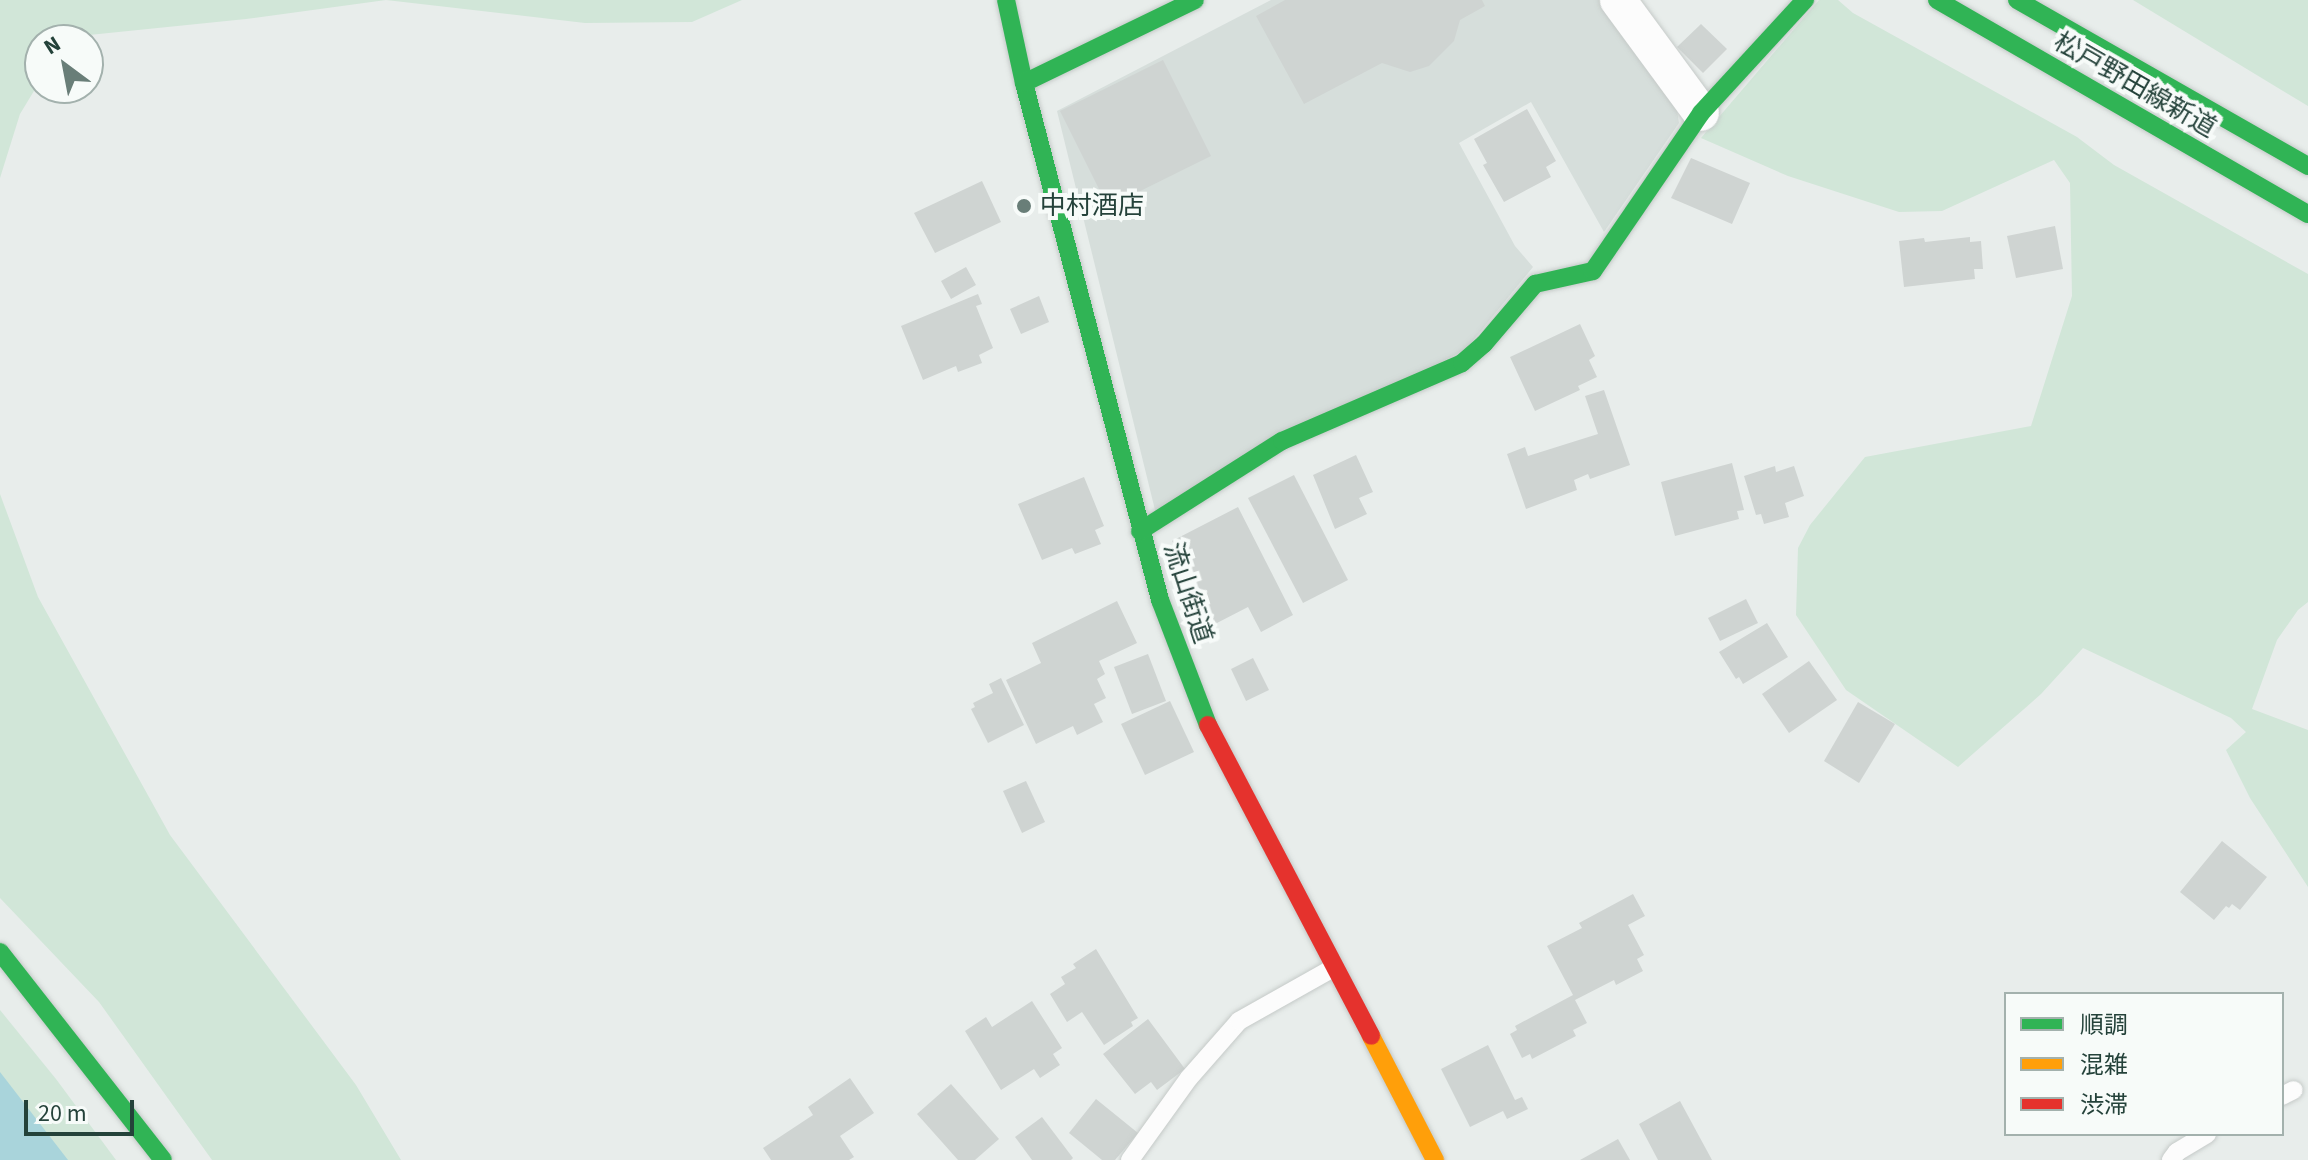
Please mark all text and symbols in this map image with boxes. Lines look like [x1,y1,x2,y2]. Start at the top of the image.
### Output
north arrow [24,24,104,104]
street label: 松戸野田線新道 [2048,26,2222,144]
text: N [38,28,67,63]
place label: 中村酒店 [1040,190,1144,222]
marker: 中村酒店 [1015,197,1033,215]
street label: 流山街道 [1157,539,1219,647]
legend [2004,992,2284,1136]
text: 順調 [2080,1008,2128,1043]
text: 混雑 [2080,1048,2128,1083]
scale bar [28,1084,138,1134]
text: 渋滞 [2080,1088,2128,1123]
text: 20 m [38,1096,87,1131]

